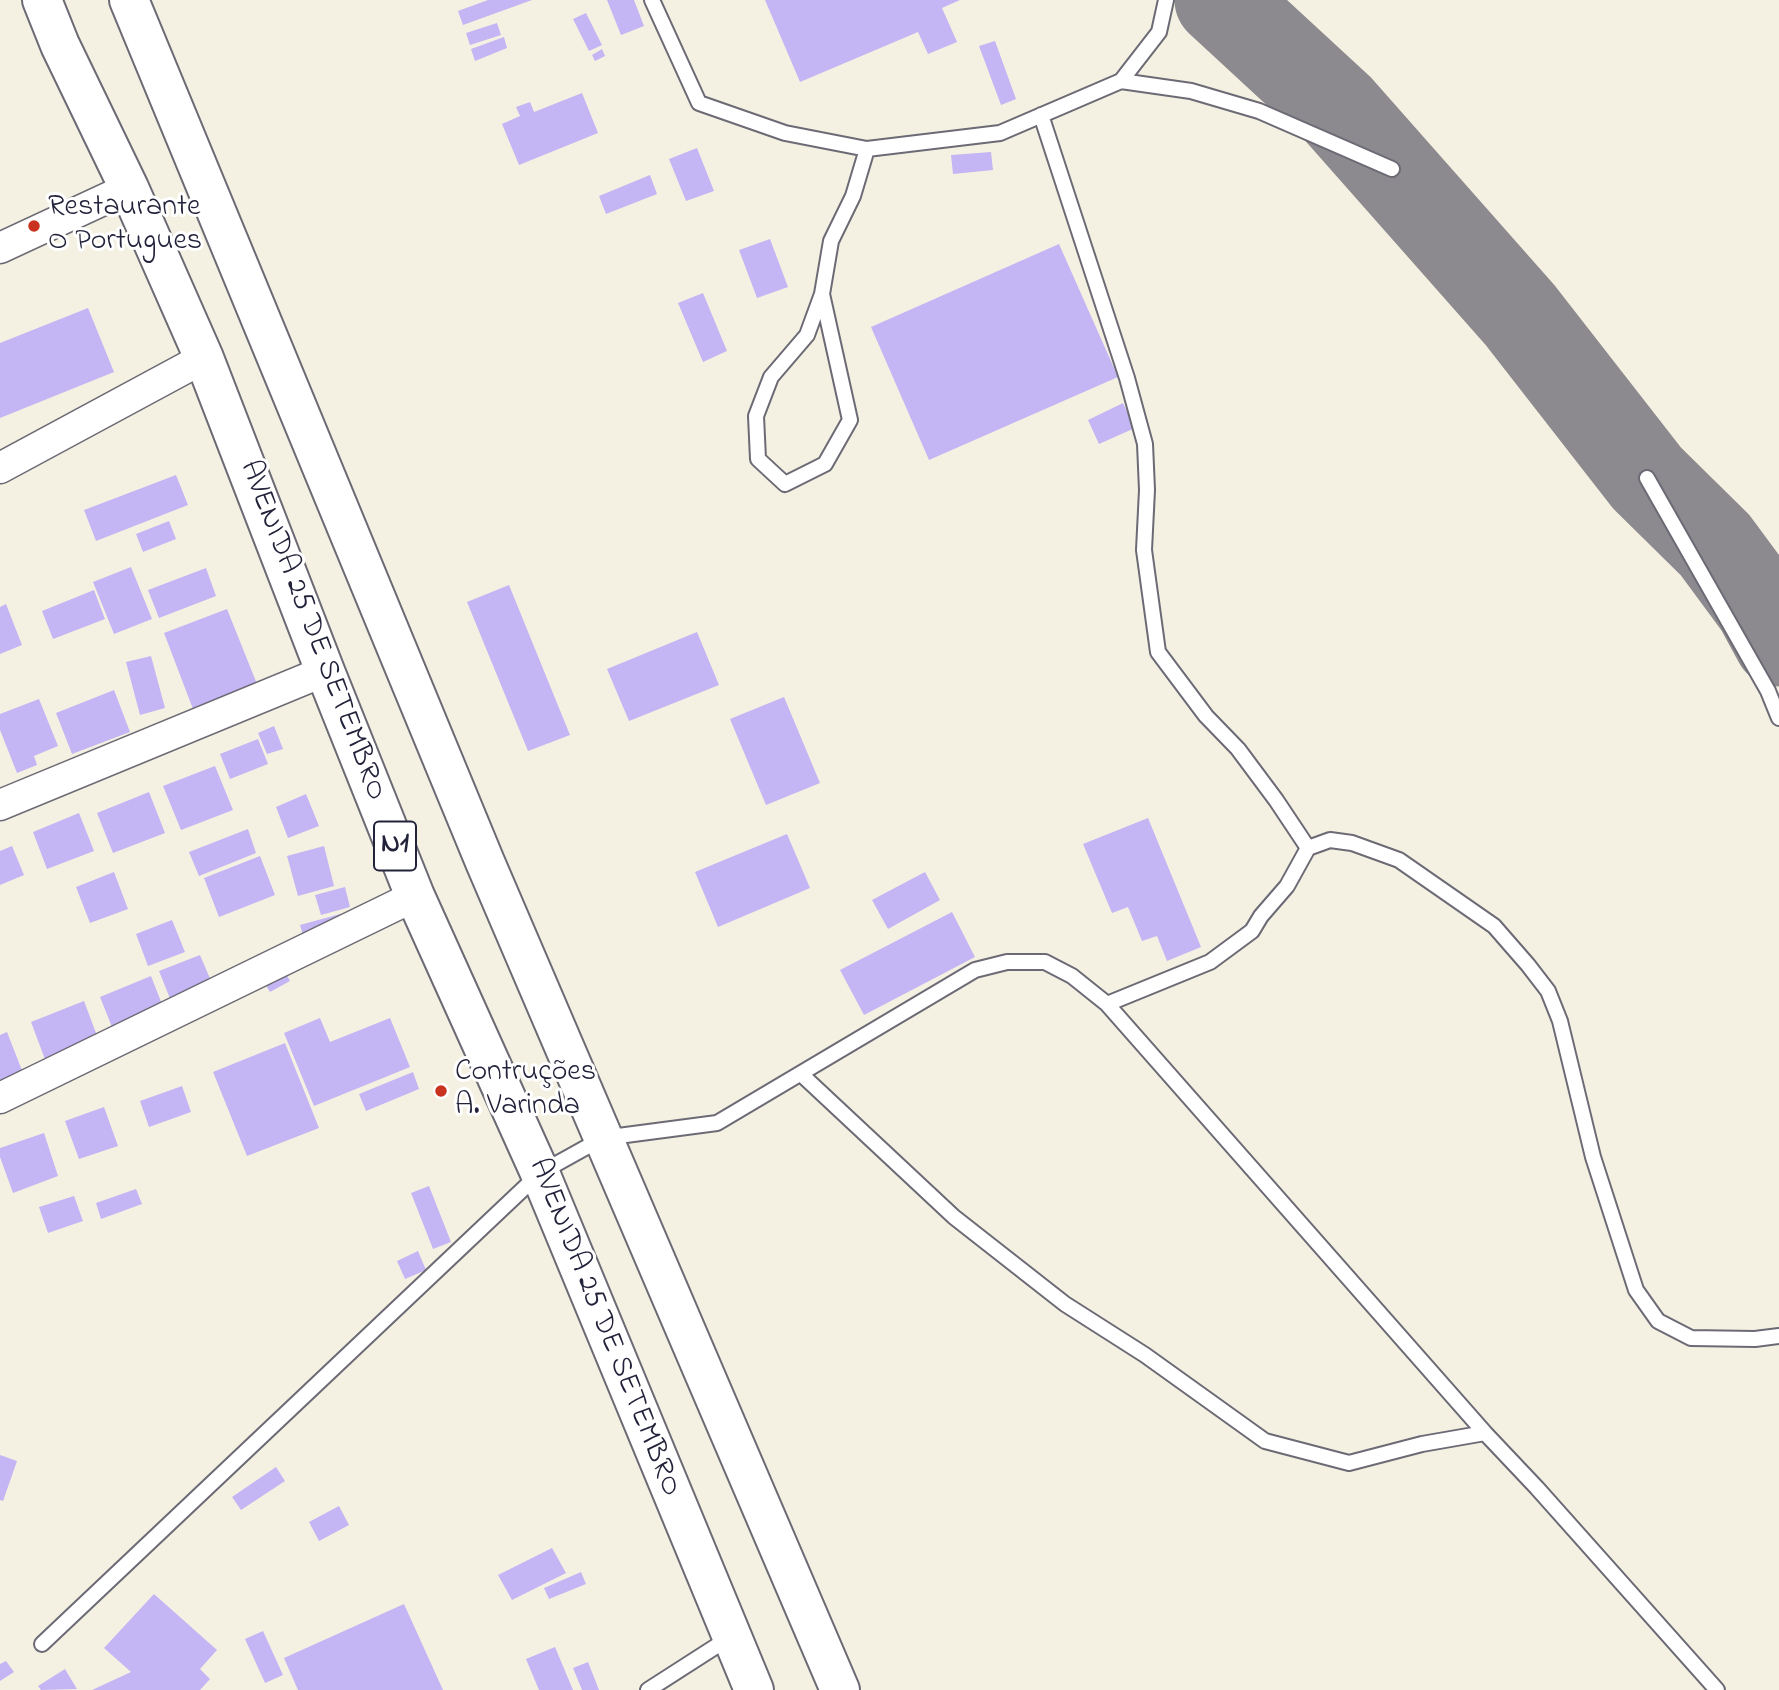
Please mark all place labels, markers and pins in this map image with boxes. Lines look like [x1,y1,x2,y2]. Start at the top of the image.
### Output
place label: Restaurante O Portugues [48,191,202,262]
marker: Restaurante O Portugues [26,218,42,234]
place label: Contruções A. Varinda [455,1056,596,1126]
marker: Contruções A. Varinda [433,1083,449,1099]

